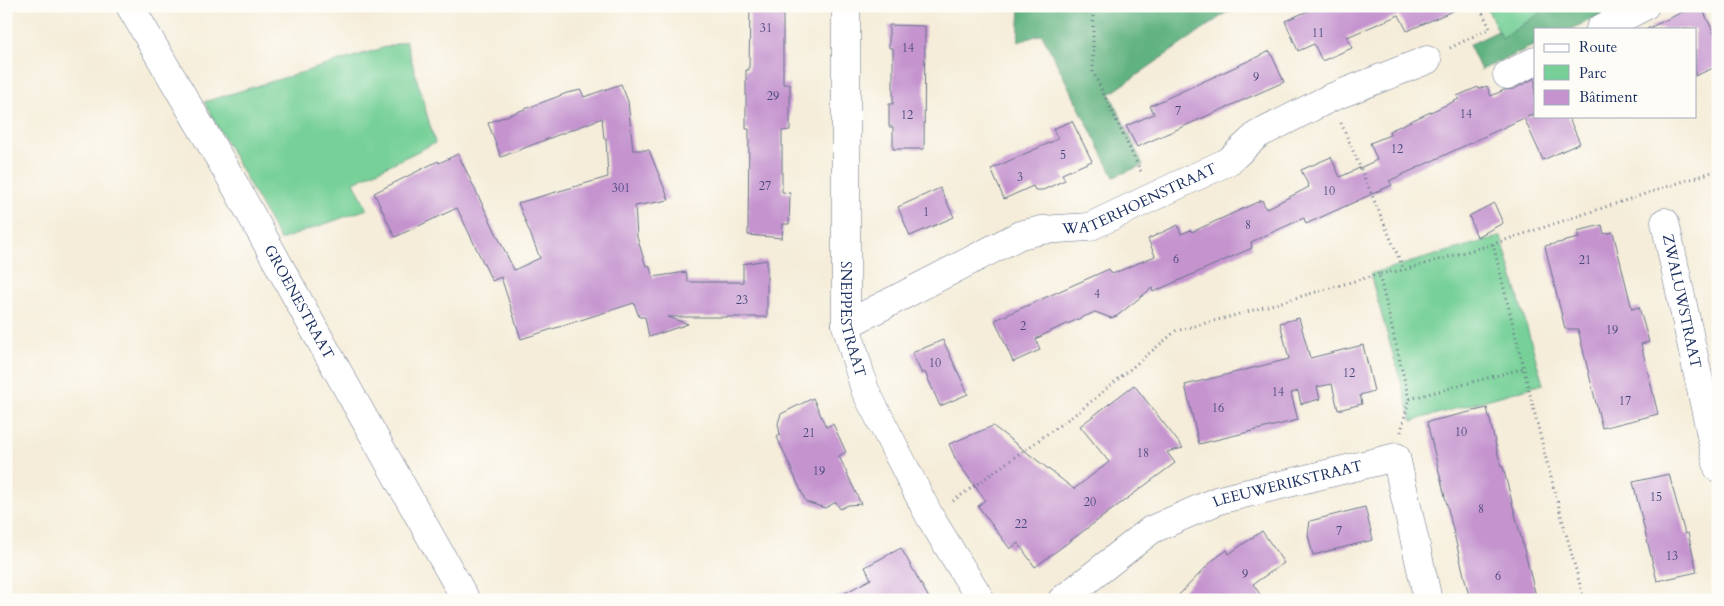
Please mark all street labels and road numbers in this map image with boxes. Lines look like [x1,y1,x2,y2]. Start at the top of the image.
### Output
street label: WATERHOENSTRAAT [1060,158,1220,239]
street label: ZWALUWSTRAAT [1658,232,1706,370]
street label: GROENESTRAAT [260,241,339,363]
street label: SNEPPESTRAAT [836,261,871,380]
street label: LEEUWERIKSTRAAT [1209,456,1364,512]

